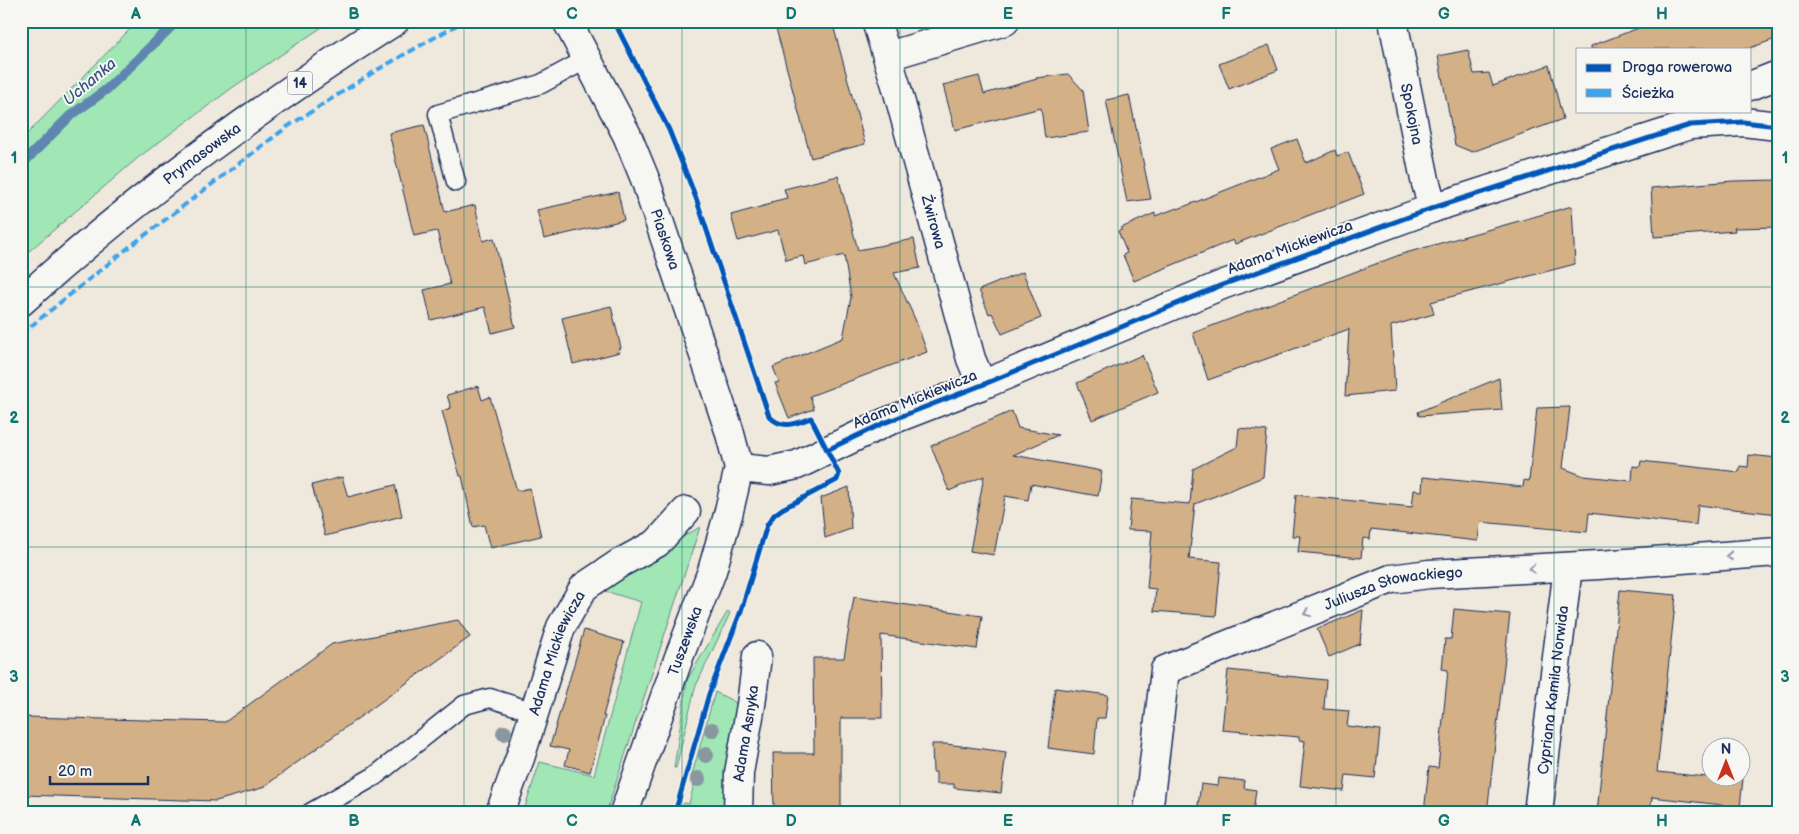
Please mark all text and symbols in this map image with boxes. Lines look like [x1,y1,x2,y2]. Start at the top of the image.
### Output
text: A [130,5,141,24]
text: B [348,5,360,24]
text: C [566,5,578,24]
text: D [785,5,797,24]
text: E [1003,5,1013,24]
text: F [1221,5,1231,24]
text: G [1438,5,1450,24]
text: H [1656,5,1668,24]
legend [1576,48,1752,112]
water label: Uchanka [60,54,120,110]
text: Droga rowerowa [1622,58,1732,77]
road number: 14 [288,72,312,95]
street label: Spokojna [1396,82,1427,147]
text: Ścieżka [1622,84,1674,103]
street label: Prymasowska [159,119,245,189]
text: 1 [11,149,17,168]
text: 1 [1782,149,1788,168]
street label: Żwirowa [916,192,949,251]
street label: Piaskowa [646,207,684,272]
street label: Adama Mickiewicza [1225,216,1355,279]
street label: Adama Mickiewicza [850,366,980,433]
text: 2 [9,409,19,428]
text: 2 [1780,409,1790,428]
one-way arrow [1725,550,1733,561]
street label: Juliusza Słowackiego [1321,563,1463,615]
one-way arrow [1528,563,1536,574]
street label: Adama Mickiewicza [525,588,590,718]
street label: Tuszewska [664,604,707,679]
street label: Cypriana Kamila Norwida [1534,604,1573,776]
one-way arrow [1303,607,1312,617]
text: 3 [9,668,19,687]
text: 3 [1780,668,1790,687]
street label: Adama Asnyka [730,684,763,782]
north arrow [1702,736,1752,786]
text: N [1721,741,1731,758]
scale bar [50,754,148,786]
text: 20 m [58,762,92,781]
text: A [130,812,141,831]
text: B [348,812,360,831]
text: C [566,812,578,831]
text: D [785,812,797,831]
text: E [1003,812,1013,831]
text: F [1221,812,1231,831]
text: G [1438,812,1450,831]
text: H [1656,812,1668,831]

